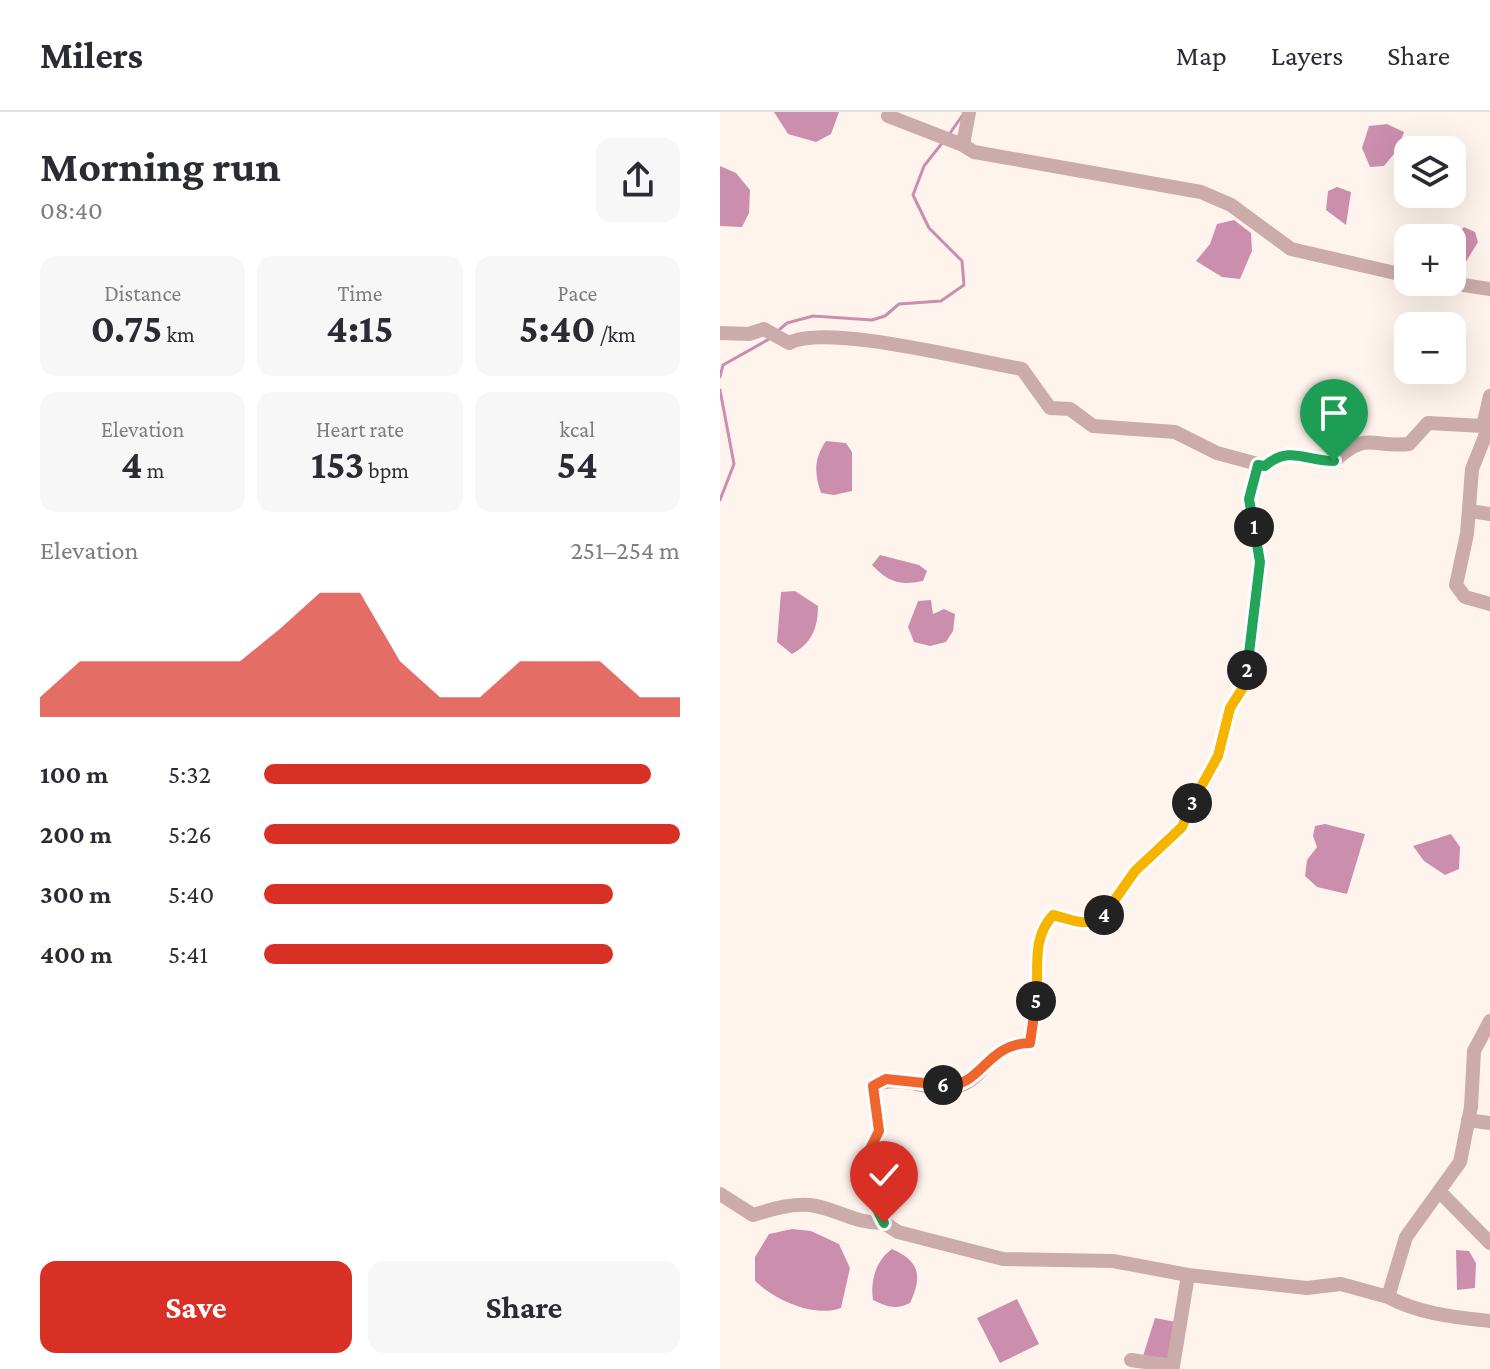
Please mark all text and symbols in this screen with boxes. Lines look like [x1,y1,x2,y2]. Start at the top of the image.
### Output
text: Milers [40,34,143,76]
text: Map [1176,40,1227,71]
text: Layers [1271,40,1343,71]
text: Share [1387,40,1450,71]
map controls [1394,136,1466,384]
button: layers [1394,136,1466,208]
button: share [596,138,680,222]
text: Morning run [40,142,281,190]
text: 08:40 [40,196,103,225]
button: + [1394,224,1466,296]
text: Distance [104,281,181,306]
text: Time [337,281,383,306]
text: Pace [558,281,597,306]
text: 0.75 [91,306,162,351]
text: 4:15 [326,306,394,351]
text: 5:40 [519,306,596,351]
button: − [1394,312,1466,384]
text: km [162,322,195,347]
text: /km [596,322,636,347]
pin [1300,379,1368,461]
icon: arrive [1312,391,1356,435]
text: Elevation [101,417,184,442]
text: Heart rate [316,417,404,442]
text: kcal [560,417,595,442]
text: 4 [121,442,143,487]
text: 153 [311,442,364,487]
text: 54 [557,442,598,487]
text: m [143,458,164,483]
text: bpm [364,458,409,483]
pin: 1 [1234,507,1274,547]
text: 1 [1250,514,1258,539]
text: Elevation [40,536,138,565]
text: 251–254 m [570,536,680,565]
pin: 2 [1227,650,1267,690]
text: 2 [1241,657,1253,682]
text: 100 m [40,760,108,789]
text: 5:32 [168,760,211,789]
pin: 3 [1172,783,1212,823]
text: 3 [1187,790,1197,815]
text: 200 m [40,820,112,849]
text: 5:26 [168,820,212,849]
text: 300 m [40,880,111,909]
text: 5:40 [168,880,214,909]
pin: 4 [1084,895,1124,935]
text: 4 [1098,902,1110,927]
text: 400 m [40,940,113,969]
text: 5:41 [168,940,208,969]
pin: 5 [1016,981,1056,1021]
text: 5 [1031,988,1041,1013]
pin: 6 [923,1065,963,1105]
text: 6 [937,1072,949,1097]
pin [850,1141,918,1223]
icon: check [862,1153,906,1197]
button: Save [40,1261,352,1353]
button: Share [368,1261,680,1353]

